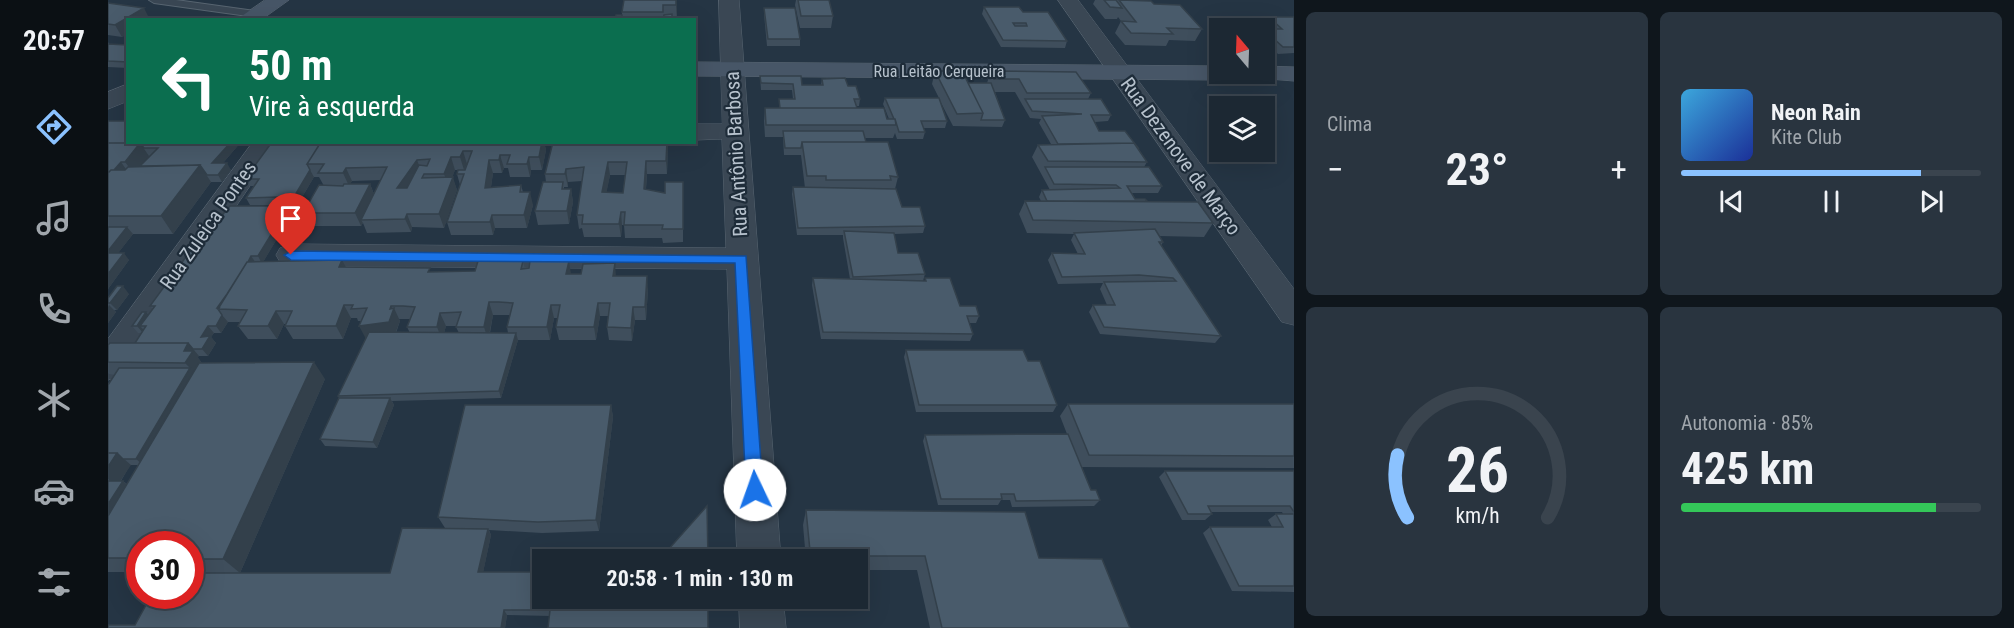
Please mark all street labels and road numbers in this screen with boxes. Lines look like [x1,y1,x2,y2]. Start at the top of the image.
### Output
street label: Rua Leitão Cerqueira [874,62,1004,81]
street label: Rua Antônio Barbosa [720,71,752,237]
street label: Rua Dezenove de Março [1116,73,1246,239]
street label: Rua Zuleica Pontes [155,156,261,294]

